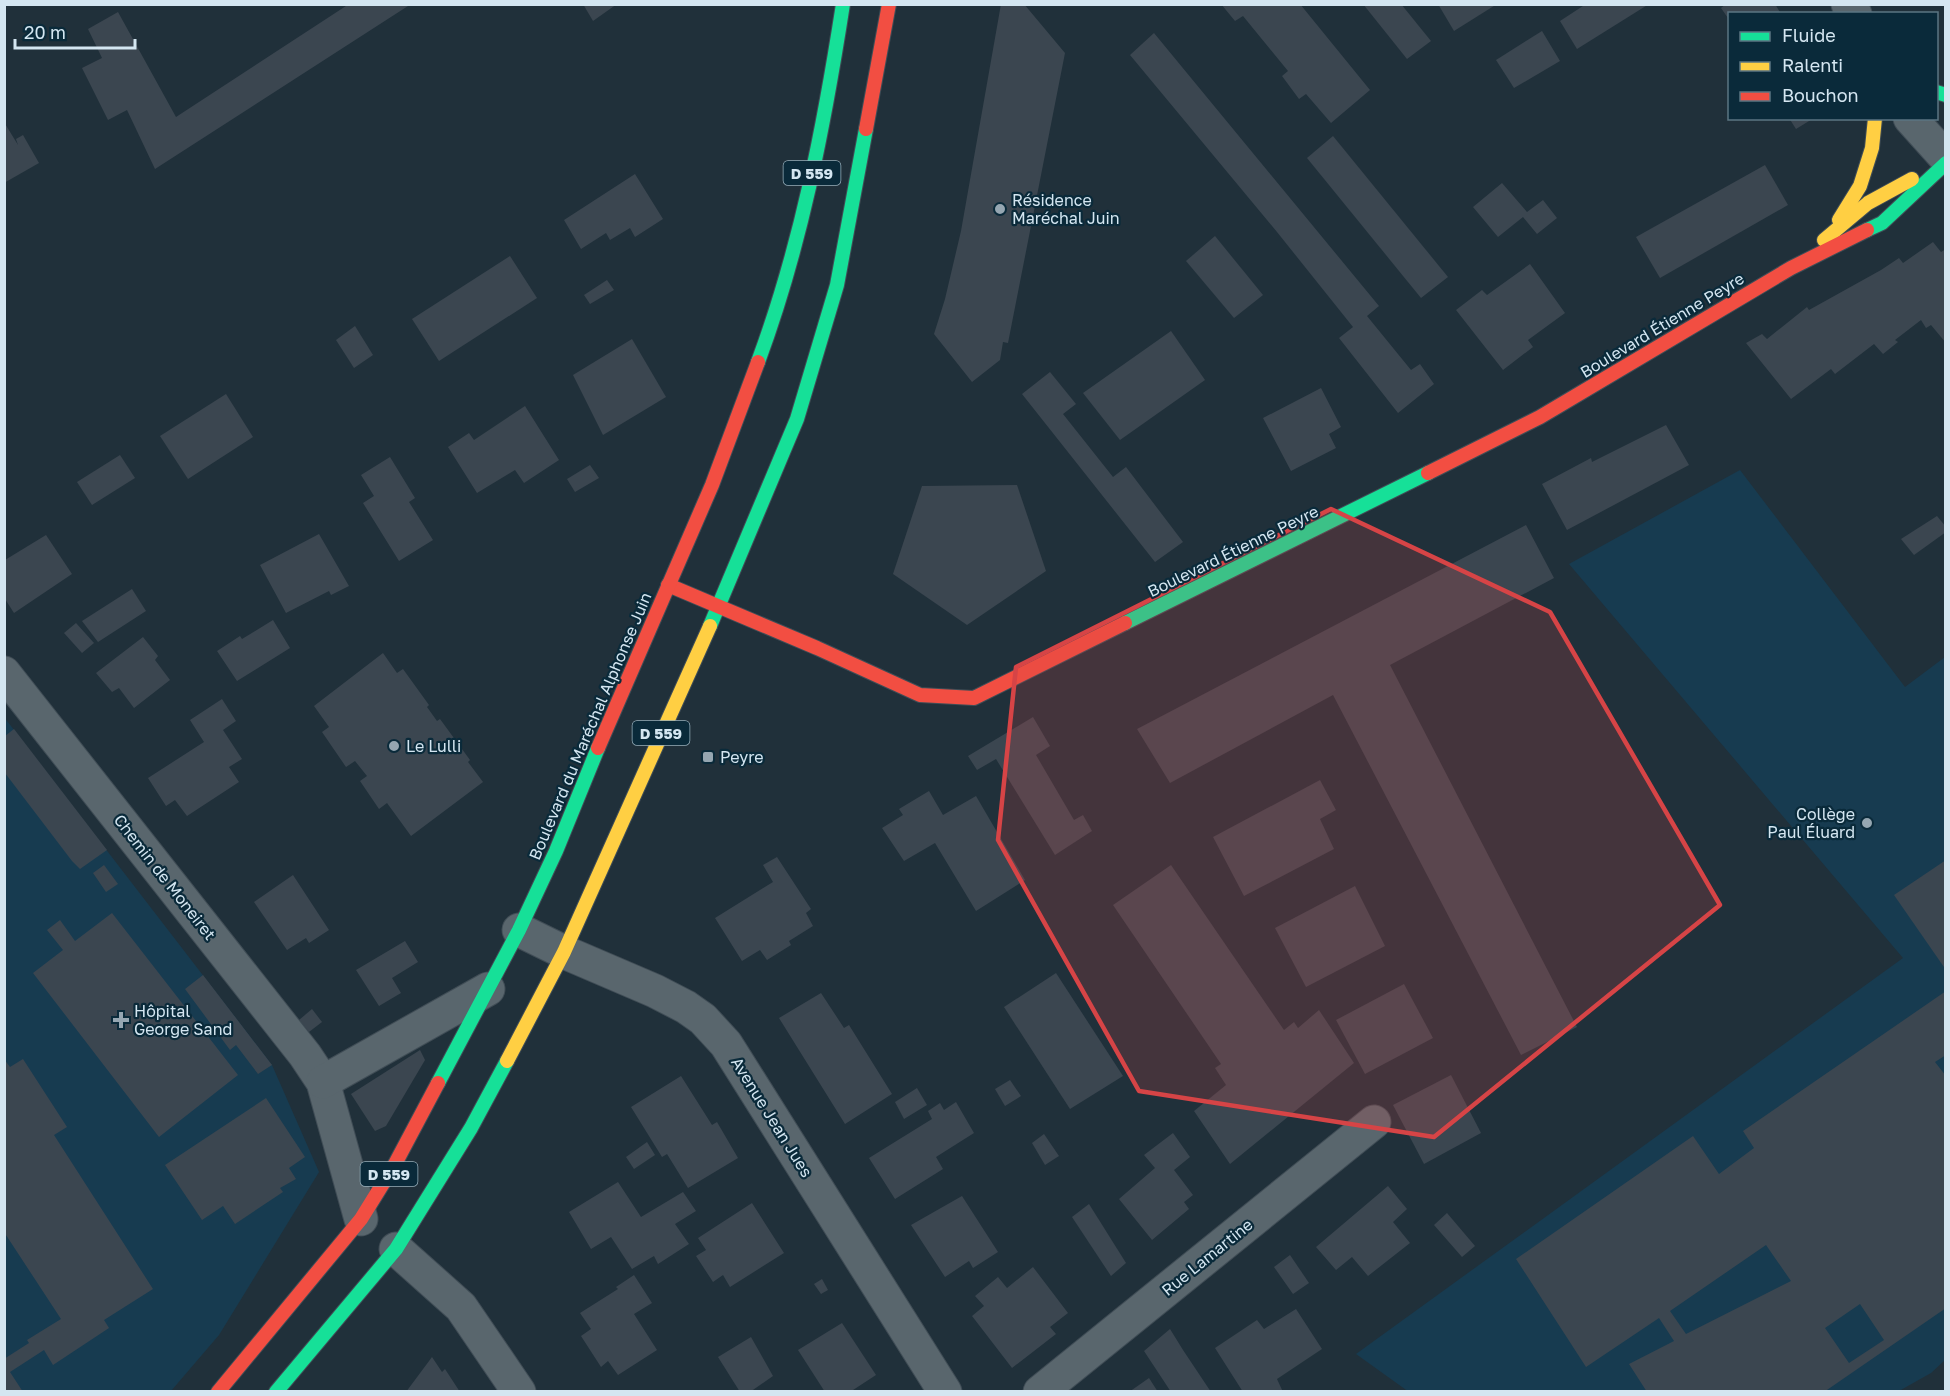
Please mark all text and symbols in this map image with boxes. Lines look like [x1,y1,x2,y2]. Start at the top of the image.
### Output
scale bar [15,12,135,50]
legend [1728,12,1938,120]
text: 20 m [24,21,66,43]
text: Fluide [1782,24,1836,46]
text: Ralenti [1782,54,1843,76]
text: Bouchon [1782,84,1859,106]
road number: D 559 [784,161,840,185]
place label: Résidence Maréchal Juin [1012,190,1120,228]
marker: Résidence Maréchal Juin [993,202,1007,216]
street label: Boulevard Étienne Peyre [1576,268,1748,382]
street label: Boulevard Étienne Peyre [1144,501,1322,601]
street label: Boulevard du Maréchal Alphonse Juin [524,589,656,863]
road number: D 559 [632,721,690,745]
place label: Le Lulli [406,736,461,756]
marker: Le Lulli [387,739,401,753]
place label: Peyre [720,747,764,767]
marker: Peyre [701,750,715,764]
place label: Collège Paul Éluard [1767,804,1855,842]
street label: Chemin de Moneiret [110,810,220,944]
marker: Collège Paul Éluard [1860,816,1874,830]
place label: Hôpital George Sand [134,1001,232,1039]
marker: Hôpital George Sand [112,1011,130,1029]
street label: Avenue Jean Jues [727,1053,817,1181]
road number: D 559 [360,1162,418,1186]
street label: Rue Lamartine [1157,1214,1257,1300]

